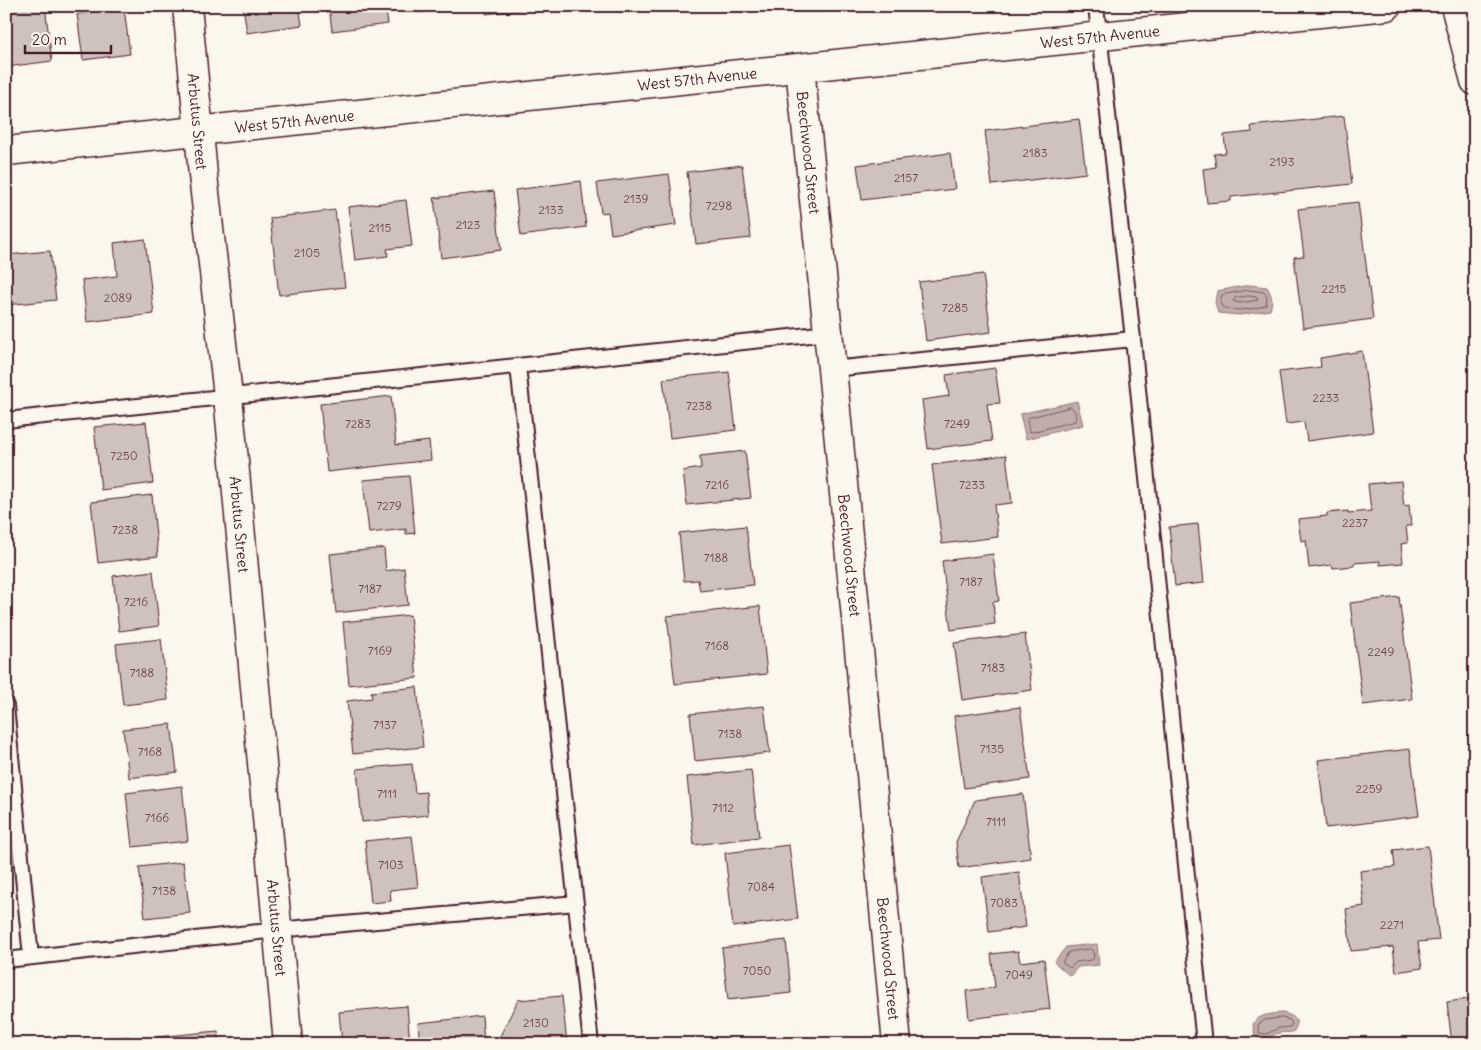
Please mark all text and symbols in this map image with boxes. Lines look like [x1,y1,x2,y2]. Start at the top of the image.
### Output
street label: West 57th Avenue [1039,20,1161,52]
scale bar [25,22,111,54]
text: 20 m [32,30,67,49]
street label: West 57th Avenue [636,63,758,94]
street label: Arbutus Street [184,72,212,171]
street label: Beechwood Street [793,90,825,215]
street label: West 57th Avenue [234,105,355,136]
house number: 2183 [1022,145,1048,160]
house number: 2193 [1269,154,1295,169]
house number: 2157 [894,170,918,185]
house number: 2139 [623,191,649,206]
house number: 7298 [706,198,732,213]
house number: 2133 [539,202,564,217]
house number: 2123 [456,217,481,232]
house number: 2115 [368,220,392,235]
house number: 2105 [294,245,320,260]
house number: 2215 [1322,281,1347,296]
house number: 2089 [104,290,132,305]
house number: 7285 [942,300,968,315]
house number: 2233 [1313,390,1340,405]
house number: 7238 [686,398,712,413]
house number: 7283 [345,416,371,431]
house number: 7249 [944,416,970,431]
house number: 7250 [110,448,138,463]
street label: Arbutus Street [226,475,254,574]
house number: 7216 [705,477,729,492]
house number: 7233 [959,477,985,492]
street label: Beechwood Street [835,493,865,618]
house number: 7279 [376,498,402,513]
house number: 2237 [1342,515,1368,530]
house number: 7238 [112,522,138,537]
house number: 7188 [704,550,728,565]
house number: 7187 [959,574,983,589]
house number: 7187 [358,581,382,596]
house number: 7216 [124,594,148,609]
house number: 7168 [705,638,729,653]
house number: 7169 [368,643,392,658]
house number: 2249 [1368,644,1394,659]
house number: 7183 [981,660,1005,675]
house number: 7188 [130,665,154,680]
house number: 7137 [373,717,397,732]
house number: 7138 [718,726,742,741]
house number: 7135 [980,741,1004,756]
house number: 7168 [138,744,162,759]
house number: 2259 [1356,781,1383,796]
house number: 7111 [377,786,397,801]
house number: 7112 [712,800,734,815]
house number: 7166 [145,810,169,825]
house number: 7111 [986,814,1006,829]
house number: 7103 [378,857,404,872]
street label: Arbutus Street [263,878,291,977]
house number: 7084 [747,879,775,894]
house number: 7138 [152,883,176,898]
house number: 7083 [990,895,1018,910]
street label: Beechwood Street [873,896,904,1021]
house number: 2271 [1380,917,1404,932]
house number: 7050 [743,963,771,978]
house number: 7049 [1005,967,1033,982]
house number: 2130 [523,1015,549,1030]

